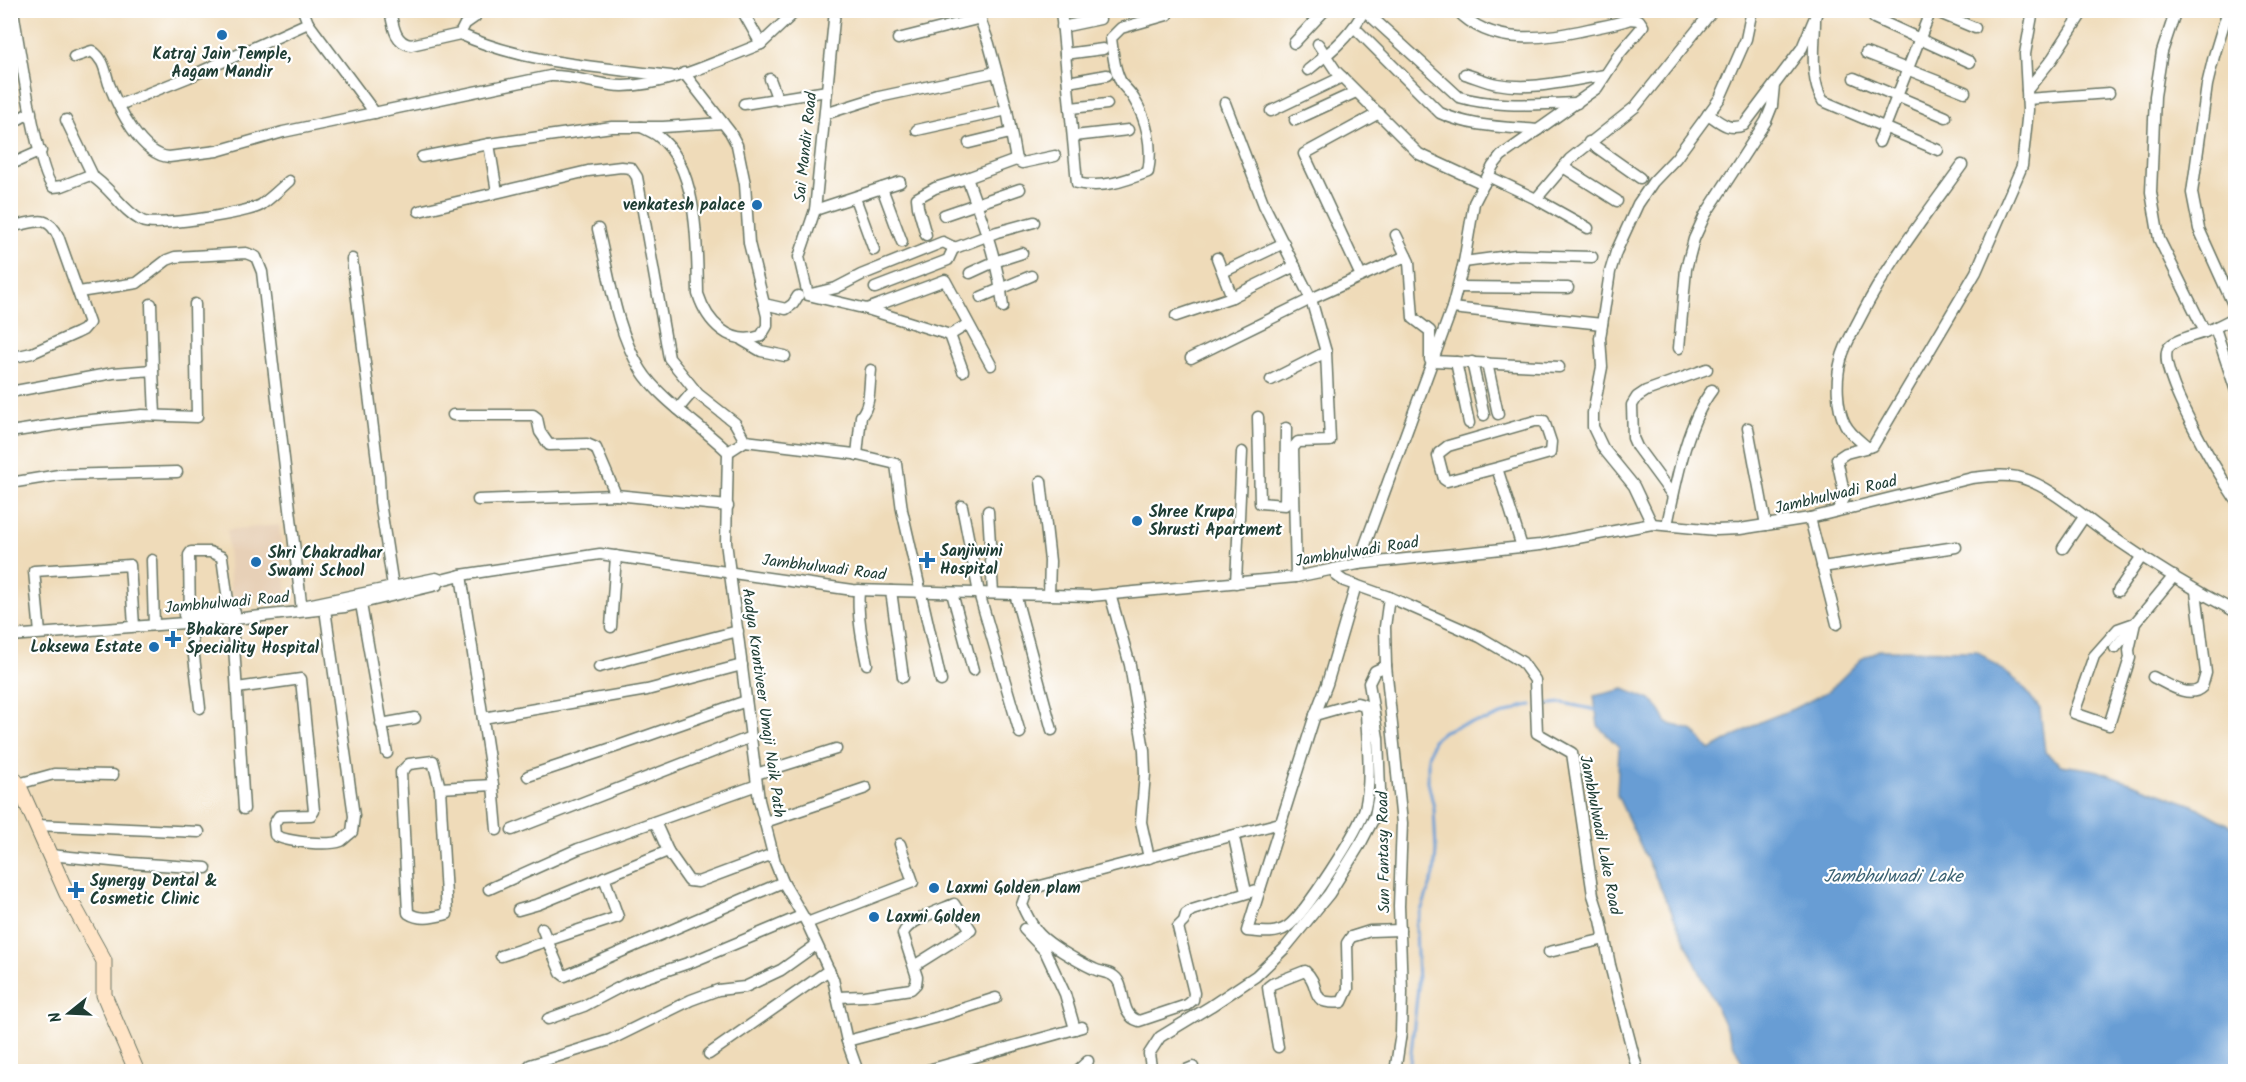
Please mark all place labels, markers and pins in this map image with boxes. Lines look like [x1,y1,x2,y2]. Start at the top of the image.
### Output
marker: Katraj Jain Temple, Aagam Mandir [215,28,229,42]
place label: Katraj Jain Temple, Aagam Mandir [153,42,291,85]
place label: venkatesh palace [623,193,745,218]
marker: venkatesh palace [750,198,764,212]
place label: Shree Krupa Shrusti Apartment [1149,500,1283,543]
marker: Shree Krupa Shrusti Apartment [1130,514,1144,528]
place label: Sanjiwini Hospital [940,539,1004,582]
place label: Shri Chakradhar Swami School [268,541,384,584]
marker: Sanjiwini Hospital [918,551,936,569]
marker: Shri Chakradhar Swami School [249,555,263,569]
place label: Bhakare Super Speciality Hospital [186,618,320,661]
marker: Bhakare Super Speciality Hospital [164,630,182,648]
place label: Loksewa Estate [30,635,142,660]
marker: Loksewa Estate [147,640,161,654]
place label: Synergy Dental & Cosmetic Clinic [90,869,218,912]
place label: Laxmi Golden plam [946,876,1081,901]
marker: Synergy Dental & Cosmetic Clinic [67,881,85,899]
marker: Laxmi Golden plam [927,881,941,895]
place label: Laxmi Golden [886,905,980,930]
marker: Laxmi Golden [867,910,881,924]

